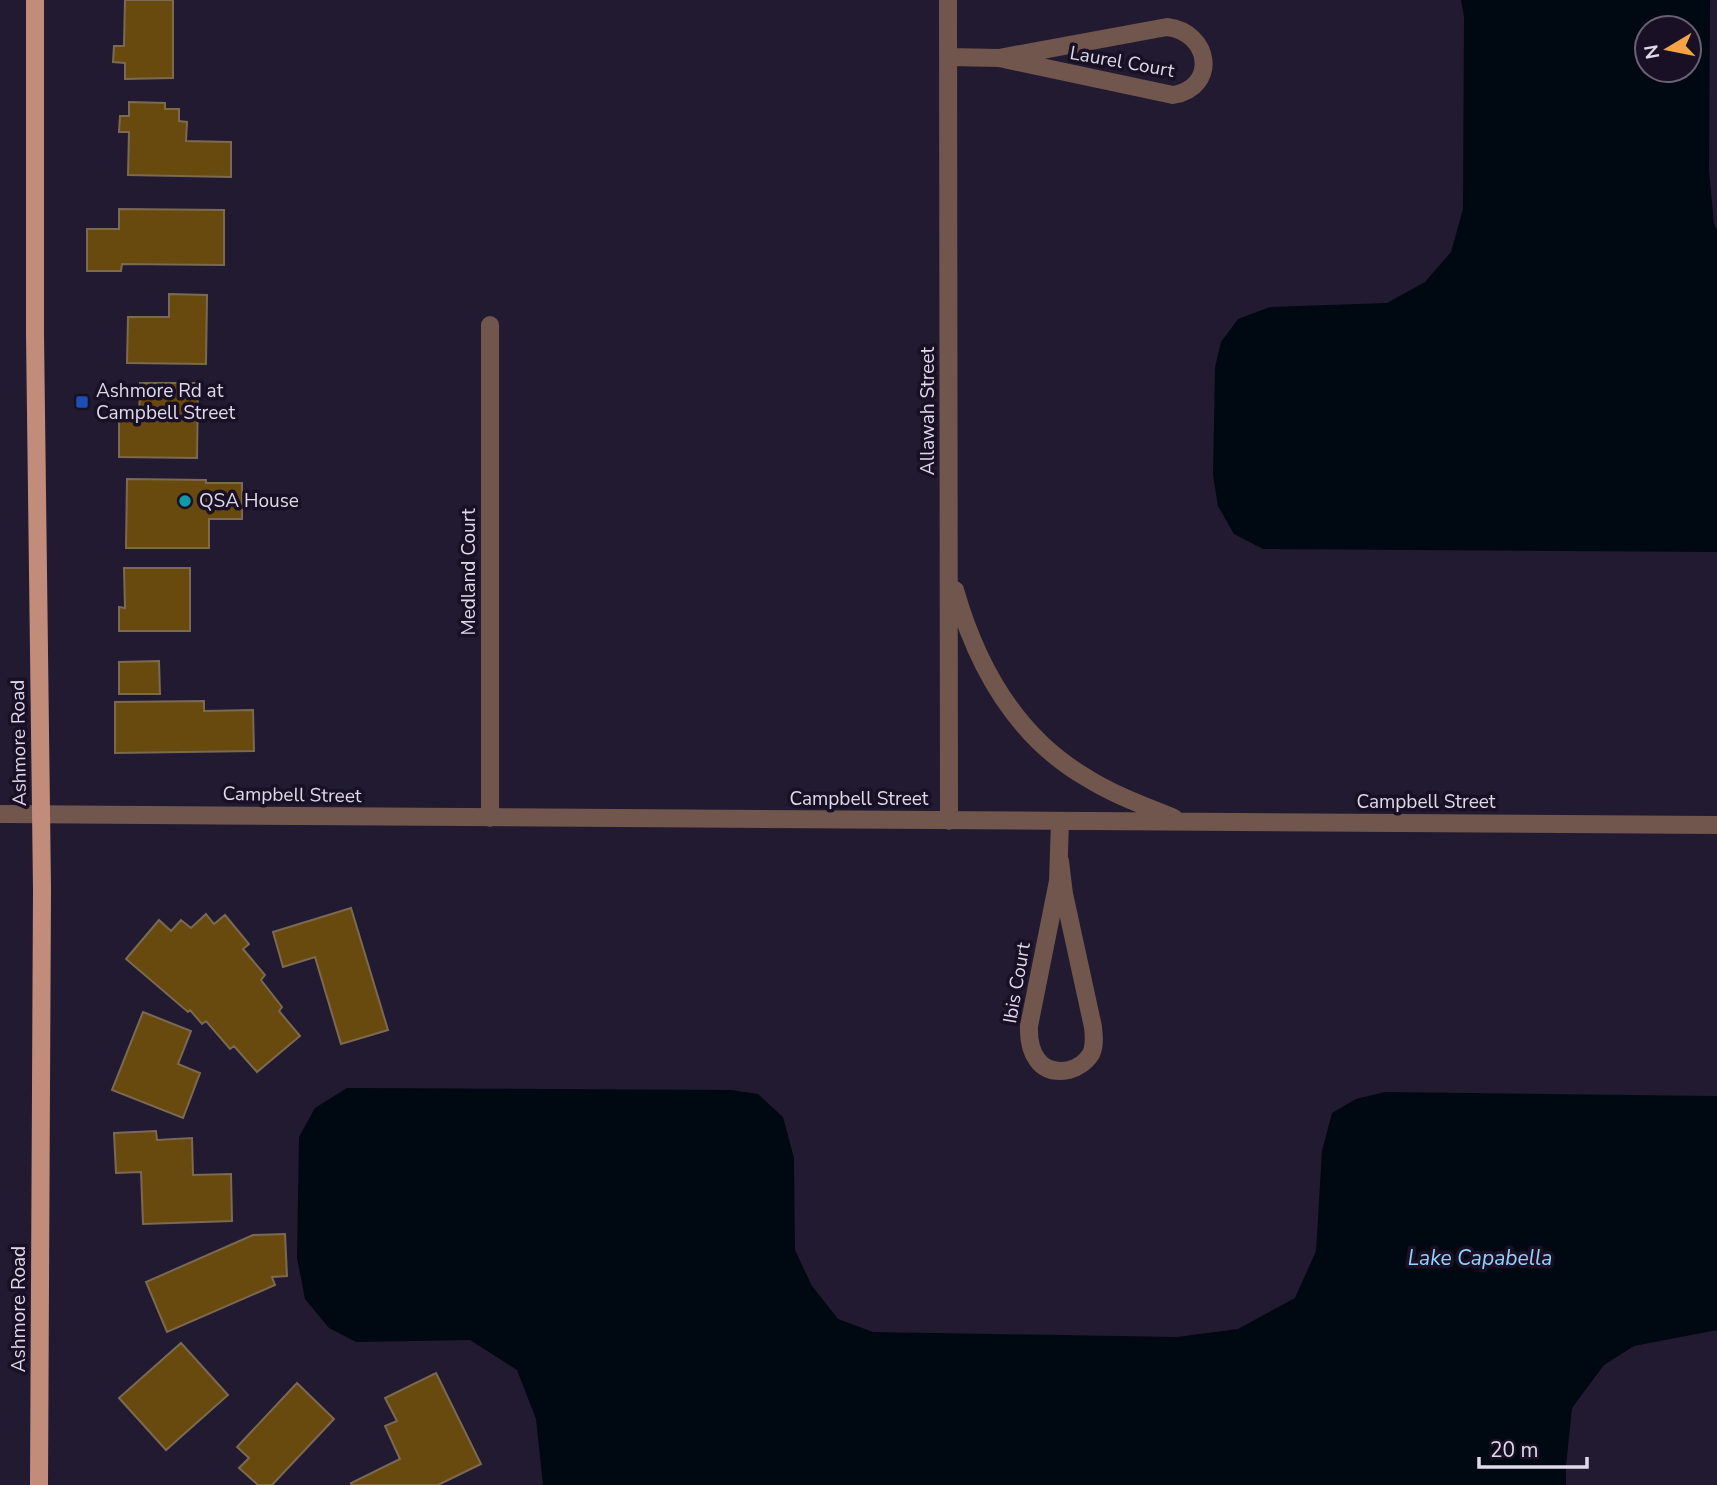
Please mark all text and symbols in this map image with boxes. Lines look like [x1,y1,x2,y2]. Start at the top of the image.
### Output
north arrow [1633,14,1703,84]
street label: Laurel Court [1068,40,1177,84]
text: N [1638,43,1666,61]
street label: Allawah Street [915,346,941,475]
place label: Ashmore Rd at Campbell Street [96,378,235,426]
marker: Ashmore Rd at Campbell Street [74,394,90,410]
place label: QSA House [199,488,299,514]
marker: QSA House [177,493,193,509]
street label: Medland Court [456,508,482,636]
street label: Ashmore Road [5,680,33,806]
street label: Campbell Street [222,781,362,809]
street label: Campbell Street [789,786,929,812]
street label: Campbell Street [1356,789,1496,815]
street label: Ibis Court [997,940,1037,1025]
water label: Lake Capabella [1408,1244,1552,1272]
street label: Ashmore Road [6,1246,32,1372]
scale bar [1479,1426,1588,1470]
text: 20 m [1490,1436,1539,1464]

